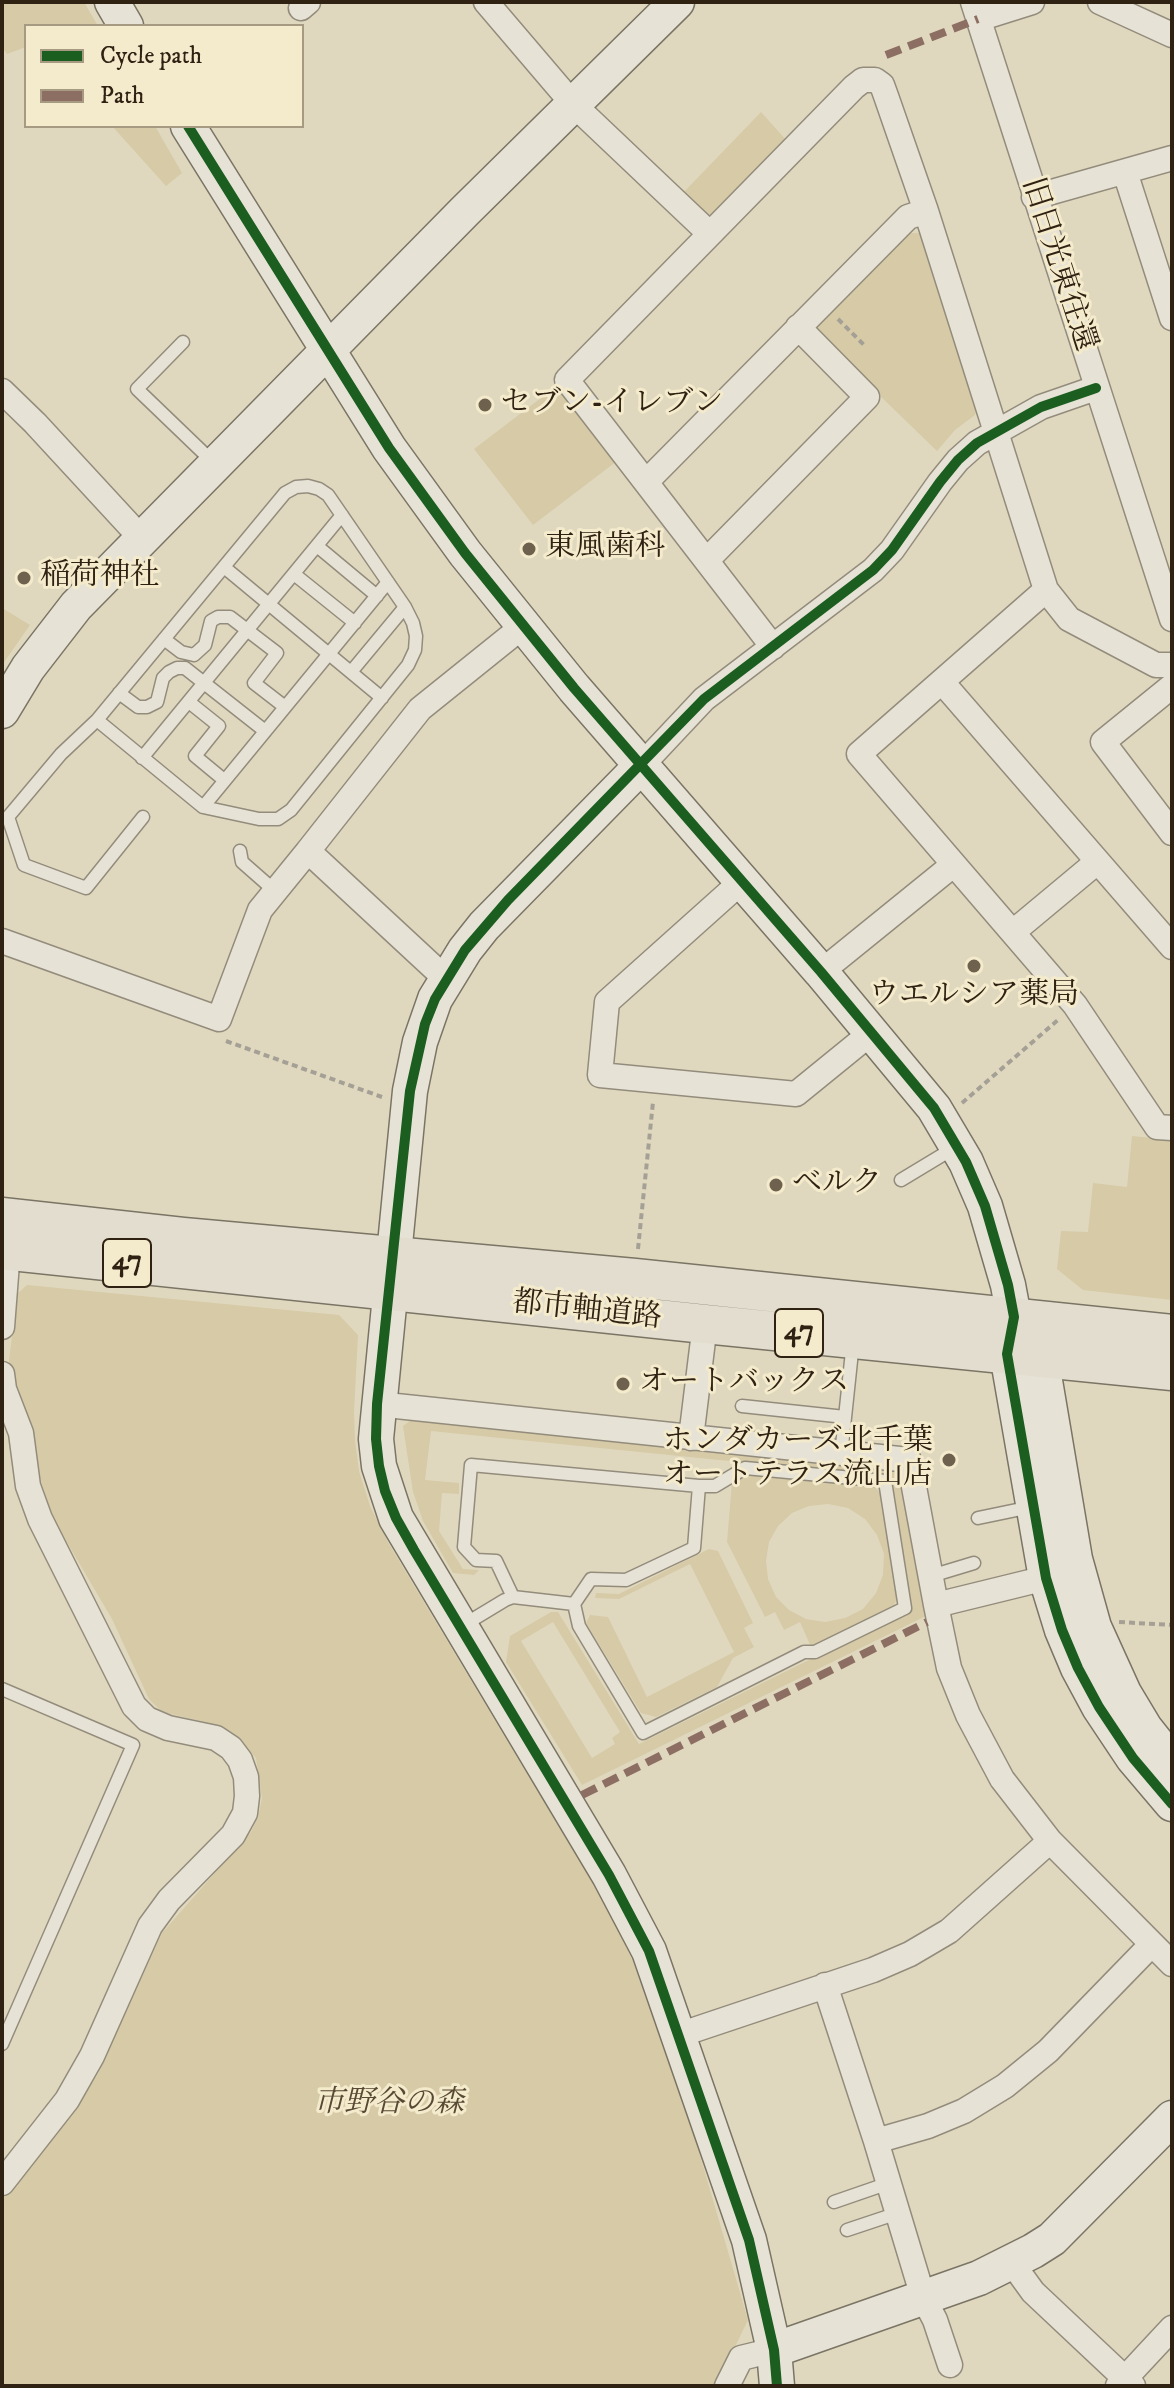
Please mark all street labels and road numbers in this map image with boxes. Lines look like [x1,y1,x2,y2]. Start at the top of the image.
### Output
street label: 旧日光東往還 [1012,174,1102,356]
road number: 47 [103,1239,151,1287]
street label: 都市軸道路 [511,1286,663,1338]
road number: 47 [775,1309,823,1357]

